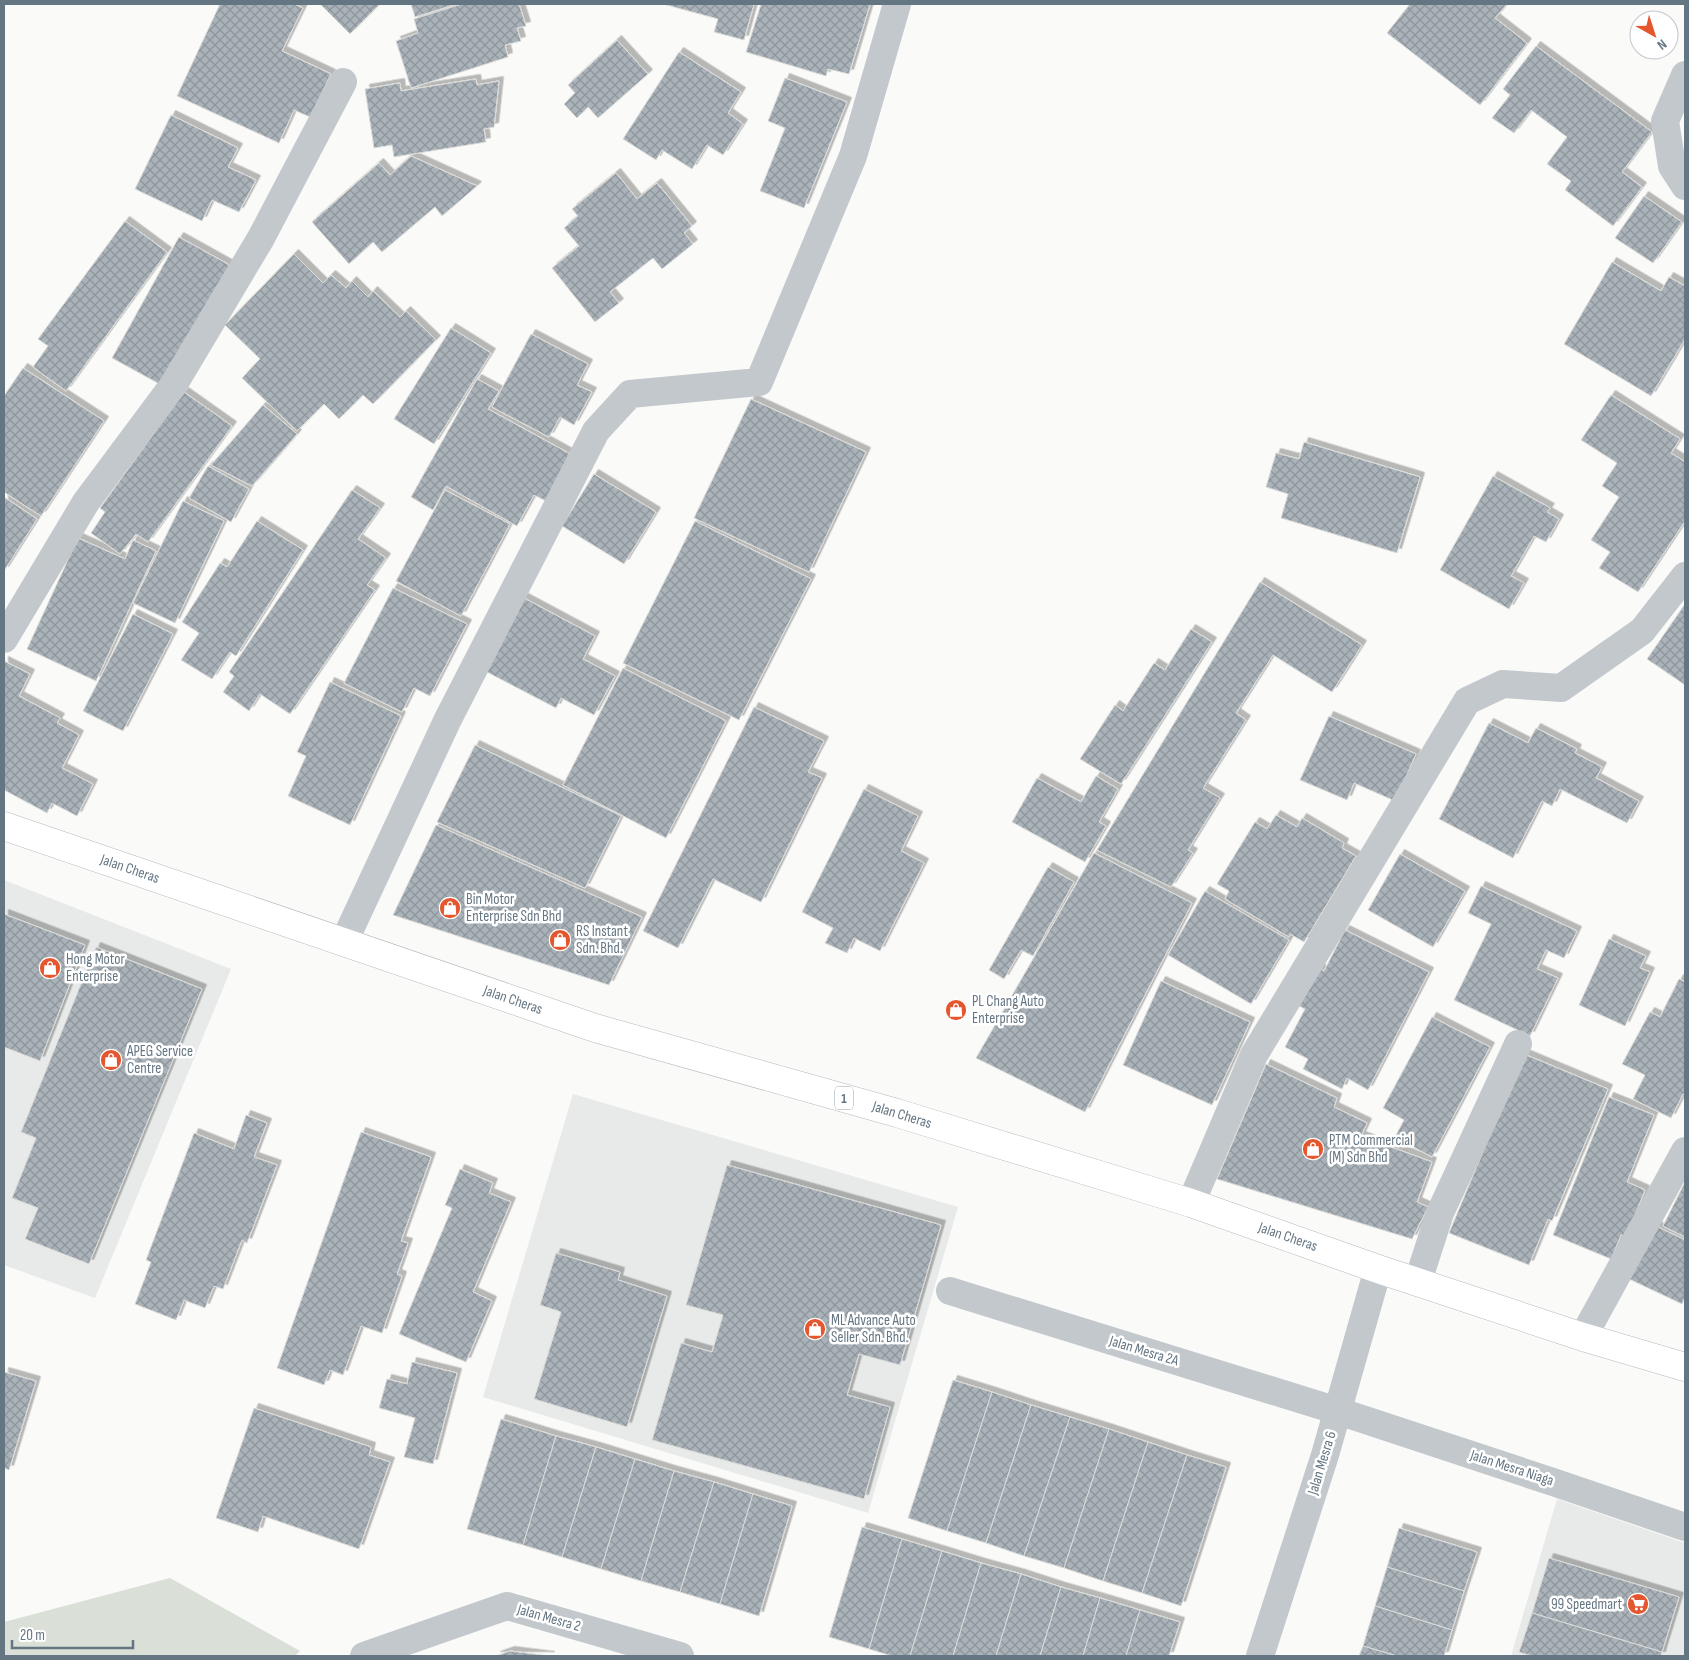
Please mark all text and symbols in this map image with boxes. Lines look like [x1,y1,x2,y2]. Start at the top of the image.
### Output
north arrow [1629,10,1679,60]
text: N [1654,36,1670,54]
street label: Jalan Cheras [97,850,162,888]
place label: Bin Motor Enterprise Sdn Bhd [466,890,561,926]
shop icon: Bin Motor Enterprise Sdn Bhd [438,896,462,920]
place label: RS Instant Sdn. Bhd. [576,922,628,958]
shop icon: RS Instant Sdn. Bhd. [548,928,572,952]
place label: Hong Motor Enterprise [66,950,125,986]
shop icon: Hong Motor Enterprise [38,956,62,980]
street label: Jalan Cheras [480,981,545,1019]
place label: PL Chang Auto Enterprise [972,992,1044,1028]
shop icon: PL Chang Auto Enterprise [944,998,968,1022]
place label: APEG Service Centre [126,1042,193,1078]
shop icon: APEG Service Centre [99,1048,123,1072]
road number: 1 [835,1086,853,1110]
street label: Jalan Cheras [869,1097,934,1133]
place label: PTM Commercial (M) Sdn Bhd [1329,1131,1413,1167]
shop icon: PTM Commercial (M) Sdn Bhd [1301,1137,1325,1161]
street label: Jalan Cheras [1255,1218,1320,1256]
place label: ML Advance Auto Seller Sdn. Bhd. [831,1311,916,1347]
shop icon: ML Advance Auto Seller Sdn. Bhd. [803,1317,827,1341]
street label: Jalan Mesra 2A [1106,1331,1181,1371]
street label: Jalan Mesra 6 [1303,1429,1341,1498]
street label: Jalan Mesra Niaga [1467,1445,1556,1490]
supermarket icon: 99 Speedmart [1626,1592,1650,1616]
place label: 99 Speedmart [1551,1595,1622,1614]
street label: Jalan Mesra 2 [514,1600,583,1636]
scale bar [12,1618,134,1650]
text: 20 m [20,1626,45,1645]

